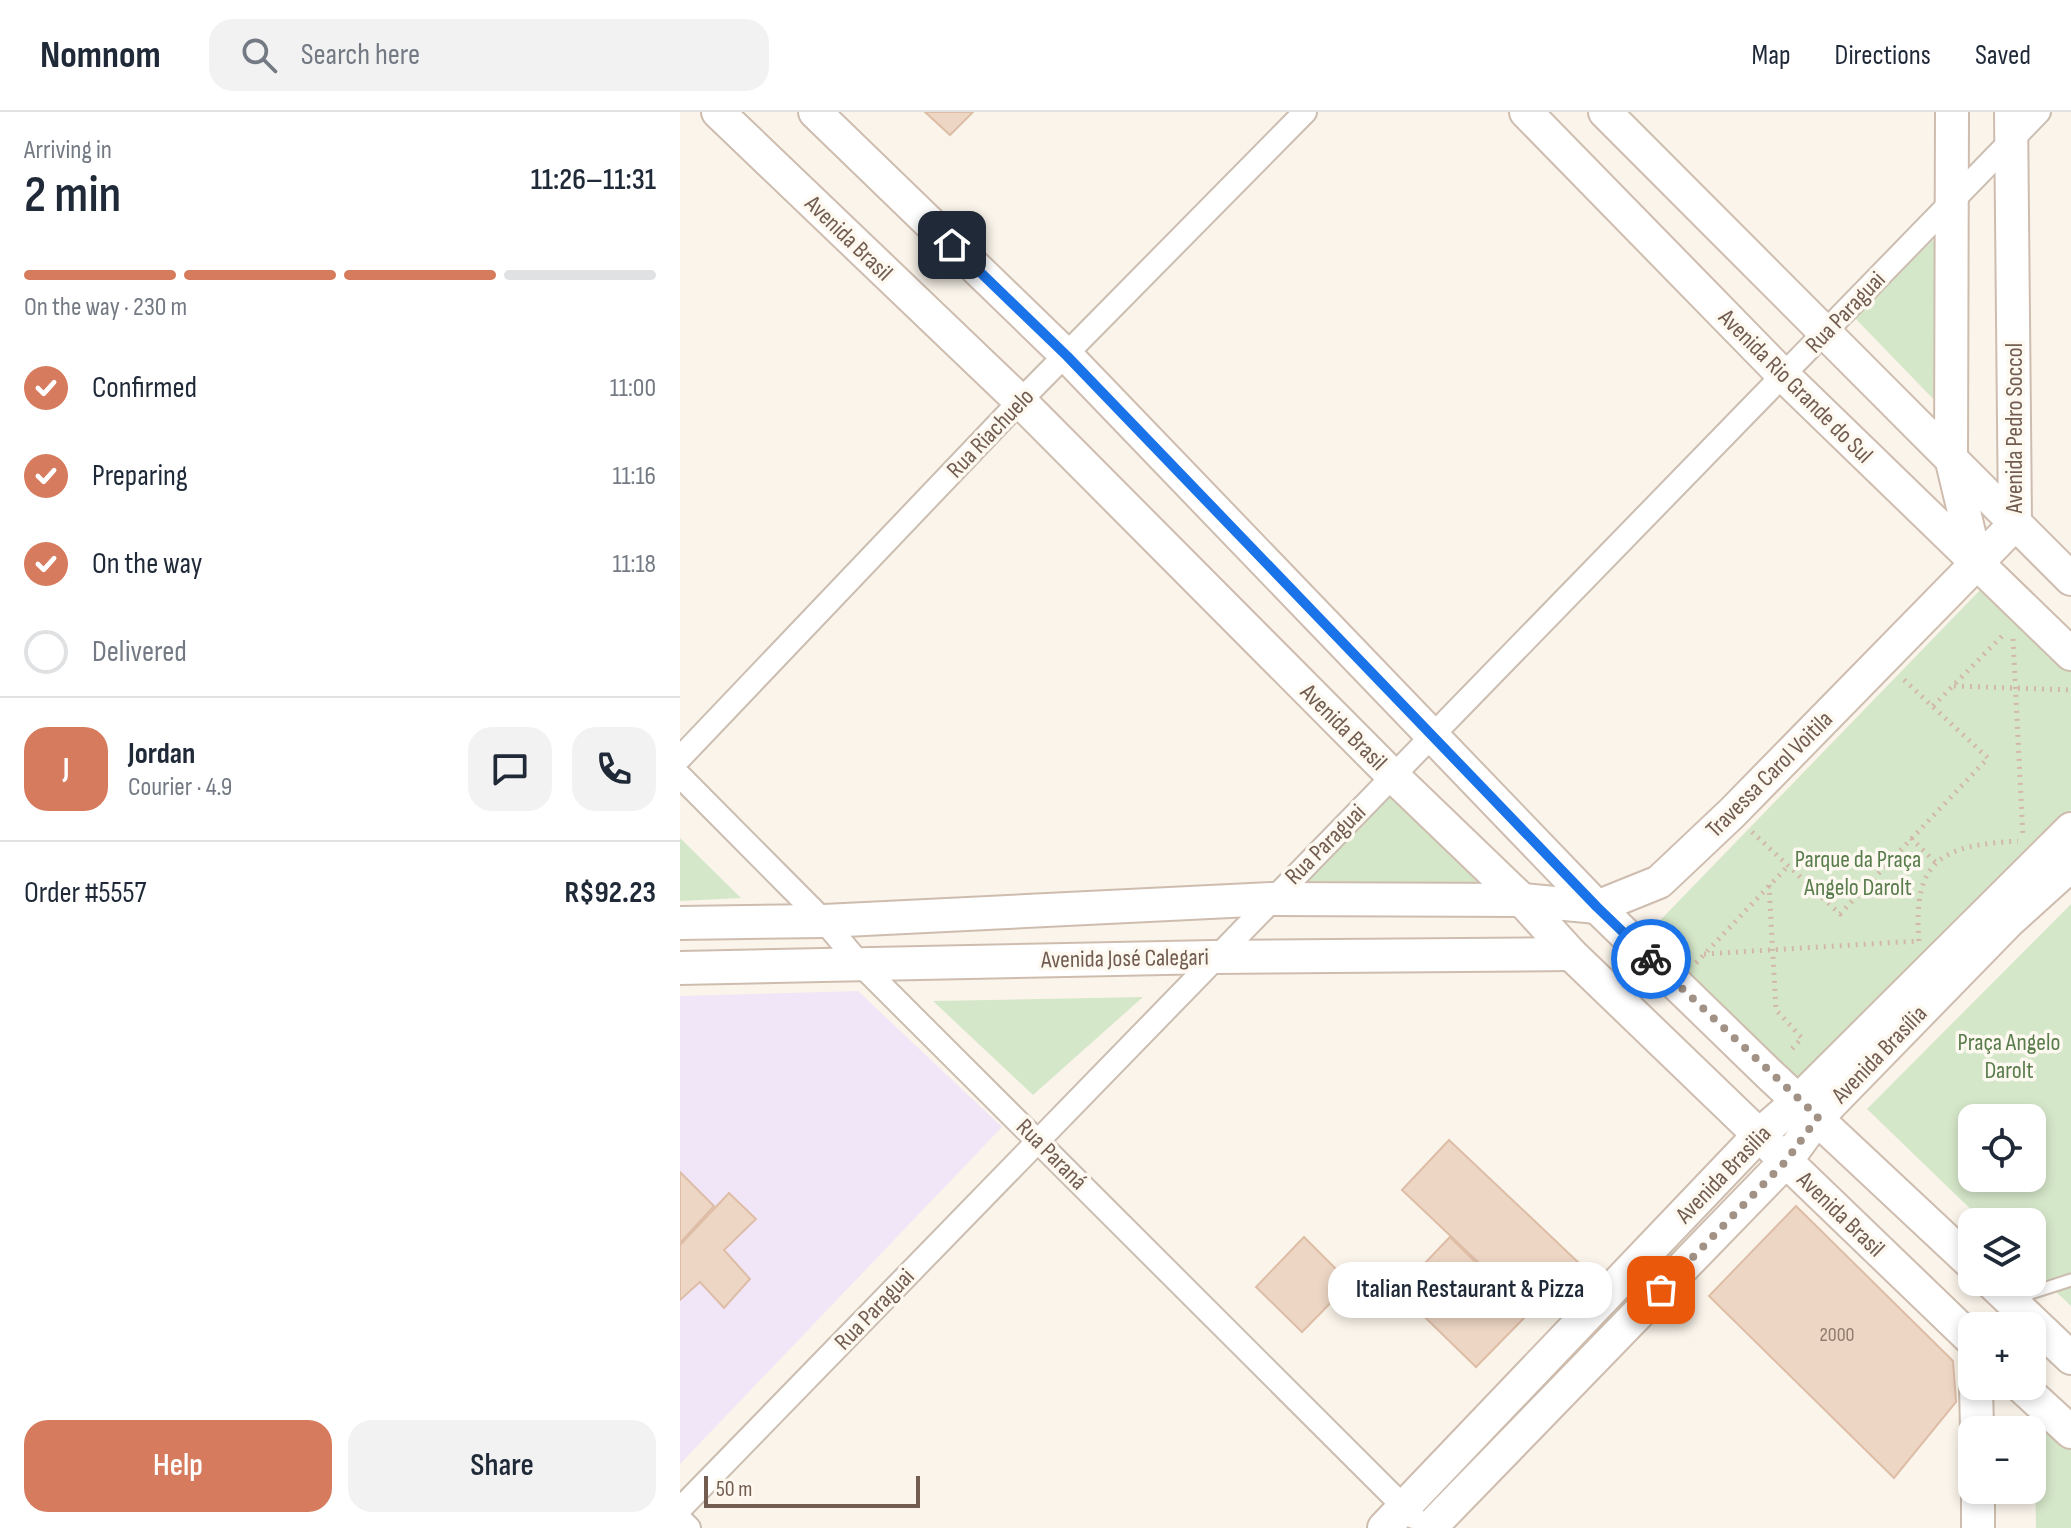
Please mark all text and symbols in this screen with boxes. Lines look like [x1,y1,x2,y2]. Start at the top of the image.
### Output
search box [209,19,769,91]
text: Nomnom [40,33,161,78]
icon: search [237,33,281,77]
text: Search here [301,37,420,73]
text: Map [1752,39,1791,72]
text: Directions [1835,39,1931,72]
text: Saved [1975,39,2031,72]
text: Arriving in [24,135,112,166]
text: 11:26–11:31 [531,162,656,198]
text: 2 min [24,164,121,227]
street label: Avenida Brasil [798,189,898,287]
pin [918,211,986,279]
icon: home [930,223,974,267]
street label: Rua Paraguai [1799,265,1891,359]
text: On the way · 230 m [24,292,187,323]
street label: Avenida Rio Grande do Sul [1712,303,1879,469]
street label: Avenida Pedro Soccol [2000,343,2029,514]
icon: check [24,366,68,410]
text: Confirmed [92,370,197,406]
text: 11:00 [610,373,656,404]
street label: Rua Riachuelo [941,383,1040,484]
icon: check [24,454,68,498]
text: Preparing [92,458,188,494]
text: 11:16 [612,461,656,492]
icon: check [24,542,68,586]
text: On the way [92,546,202,582]
text: 11:18 [612,549,656,580]
text: Delivered [92,634,187,670]
street label: Avenida Brasil [1294,677,1393,777]
street label: Travessa Carol Voitila [1700,705,1839,844]
button: chat [468,727,552,811]
button: phone [572,727,656,811]
text: Jordan [128,736,195,772]
text: J [63,751,69,787]
text: Courier · 4.9 [128,772,232,803]
street label: Rua Paraguai [1279,798,1372,891]
park label: Parque da Praça Angelo Darolt [1795,845,1921,902]
text: Order #5557 [24,875,147,911]
text: R$92.23 [564,875,656,911]
courier [1611,919,1691,999]
icon: bike [1629,937,1673,981]
street label: Avenida José Calegari [1040,943,1209,974]
street label: Avenida Brasília [1825,999,1933,1110]
park label: Praça Angelo Darolt [1958,1028,2060,1085]
map controls [1958,1104,2046,1504]
button: locate [1958,1104,2046,1192]
street label: Rua Paraná [1010,1113,1093,1196]
street label: Avenida Brasilia [1669,1119,1777,1230]
street label: Avenida Brasil [1790,1165,1890,1263]
button: layers [1958,1208,2046,1296]
pin [1627,1256,1695,1324]
street label: Rua Paraguai [828,1262,920,1356]
callout: Italian Restaurant & Pizza [1329,1262,1613,1318]
icon: bag [1639,1268,1683,1312]
text: Italian Restaurant & Pizza [1356,1274,1584,1305]
button: + [1958,1312,2046,1400]
house number: 2000 [1820,1323,1855,1347]
button: − [1958,1416,2046,1504]
button: Help [24,1420,332,1512]
button: Share [348,1420,656,1512]
scale bar [704,1472,920,1508]
text: 50 m [716,1476,752,1503]

